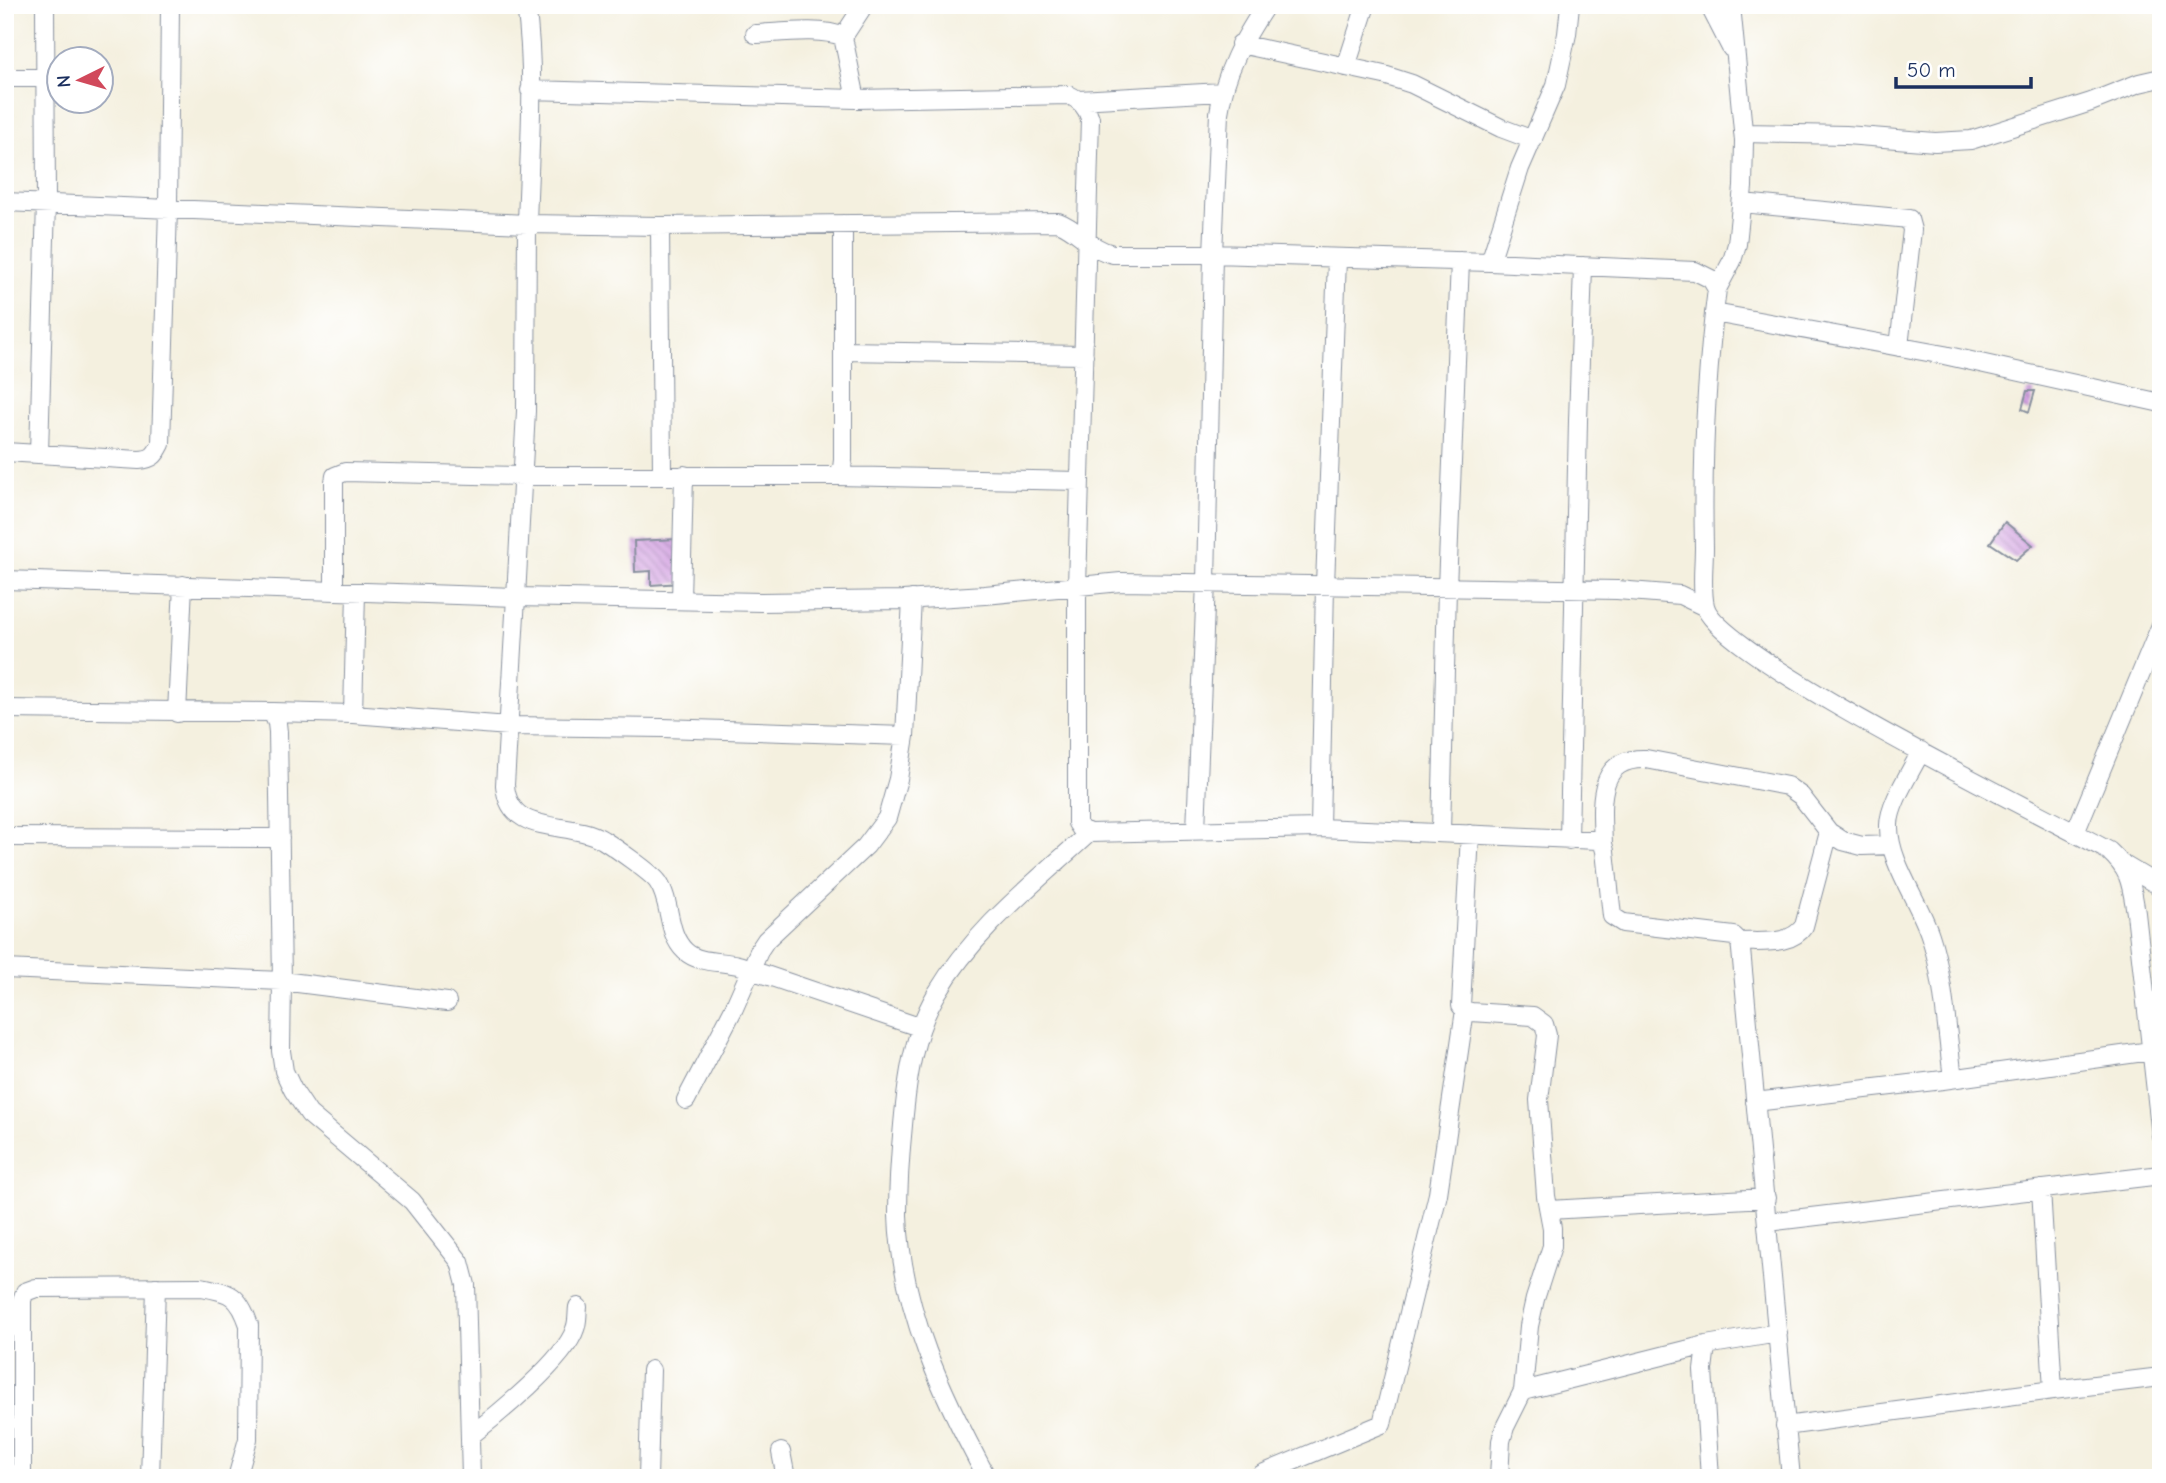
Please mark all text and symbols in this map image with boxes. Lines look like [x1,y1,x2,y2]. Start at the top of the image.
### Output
north arrow [46,46,116,116]
scale bar [1896,46,2031,90]
text: 50 m [1907,58,1956,82]
text: N [53,74,76,89]

